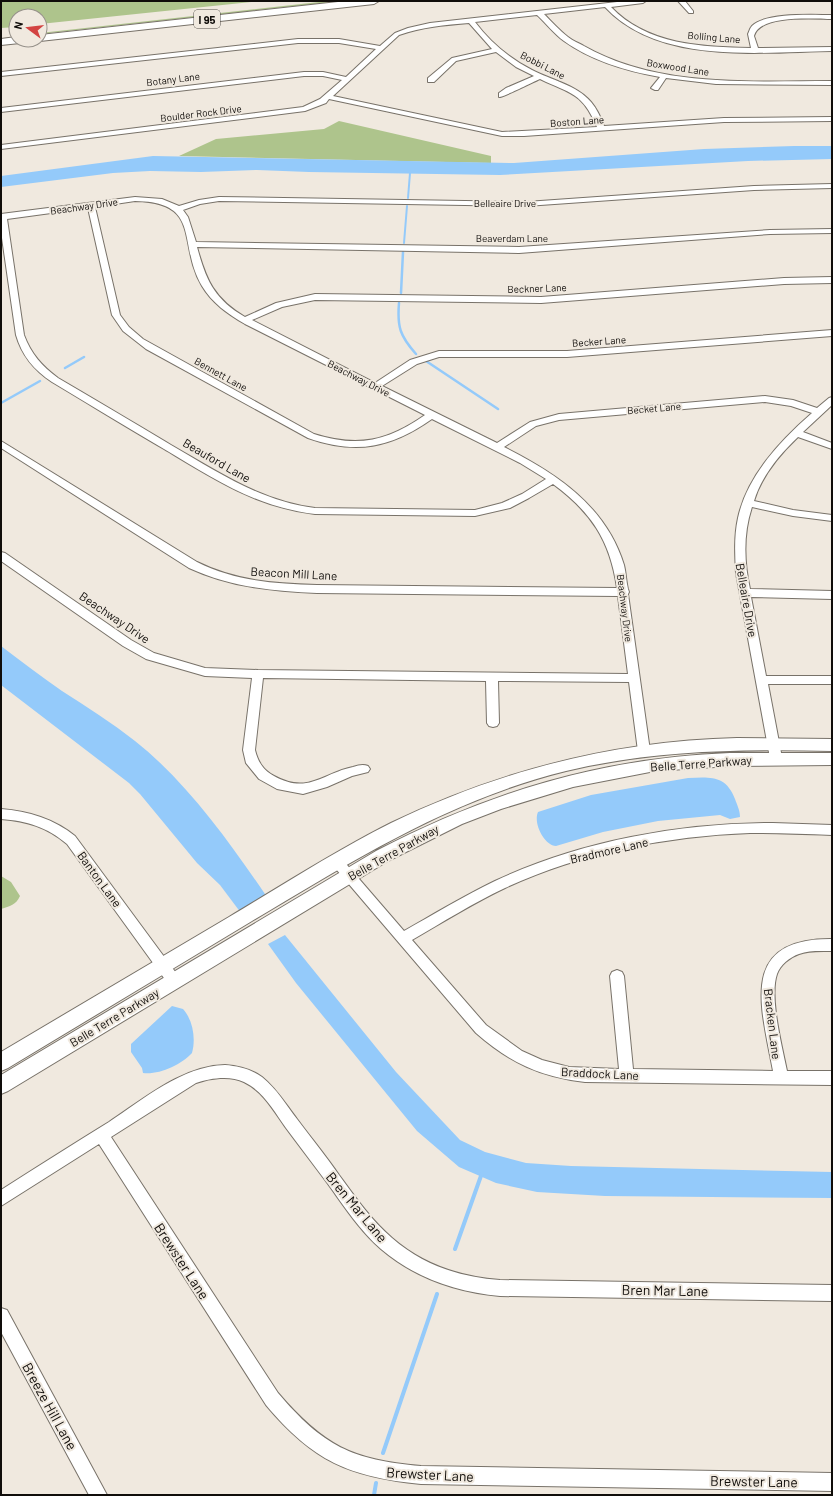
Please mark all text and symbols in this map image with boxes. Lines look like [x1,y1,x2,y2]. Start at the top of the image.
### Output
north arrow [8,8,48,48]
road number: I 95 [194,10,220,28]
text: N [11,20,25,31]
street label: Bolling Lane [687,29,741,45]
street label: Bobbi Lane [519,49,567,81]
street label: Boxwood Lane [646,56,710,78]
street label: Botany Lane [146,70,200,88]
street label: Boulder Rock Drive [160,102,242,124]
street label: Boston Lane [549,113,605,129]
street label: Beachway Drive [49,195,119,217]
street label: Belleaire Drive [474,197,536,209]
street label: Beaverdam Lane [476,232,548,244]
street label: Beckner Lane [507,281,567,295]
street label: Becker Lane [572,333,626,349]
street label: Bennett Lane [193,355,249,393]
street label: Beachway Drive [326,357,392,399]
street label: Becket Lane [627,400,681,416]
street label: Beauford Lane [181,435,253,485]
street label: Belleaire Drive [734,562,760,638]
street label: Beacon Mill Lane [250,564,338,582]
street label: Beachway Drive [615,573,635,643]
street label: Beachway Drive [77,588,153,646]
street label: Belle Terre Parkway [650,752,753,774]
street label: Belle Terre Parkway [345,821,441,883]
street label: Bradmore Lane [569,834,649,866]
street label: Banton Lane [75,848,125,910]
street label: Belle Terre Parkway [67,985,162,1049]
street label: Bracken Lane [762,988,784,1060]
street label: Braddock Lane [561,1064,639,1082]
street label: Bren Mar Lane [323,1168,391,1246]
street label: Brewster Lane [151,1220,213,1302]
street label: Bren Mar Lane [622,1281,708,1299]
street label: Breeze Hill Lane [19,1359,81,1453]
street label: Brewster Lane [386,1463,474,1485]
street label: Brewster Lane [710,1472,798,1490]

